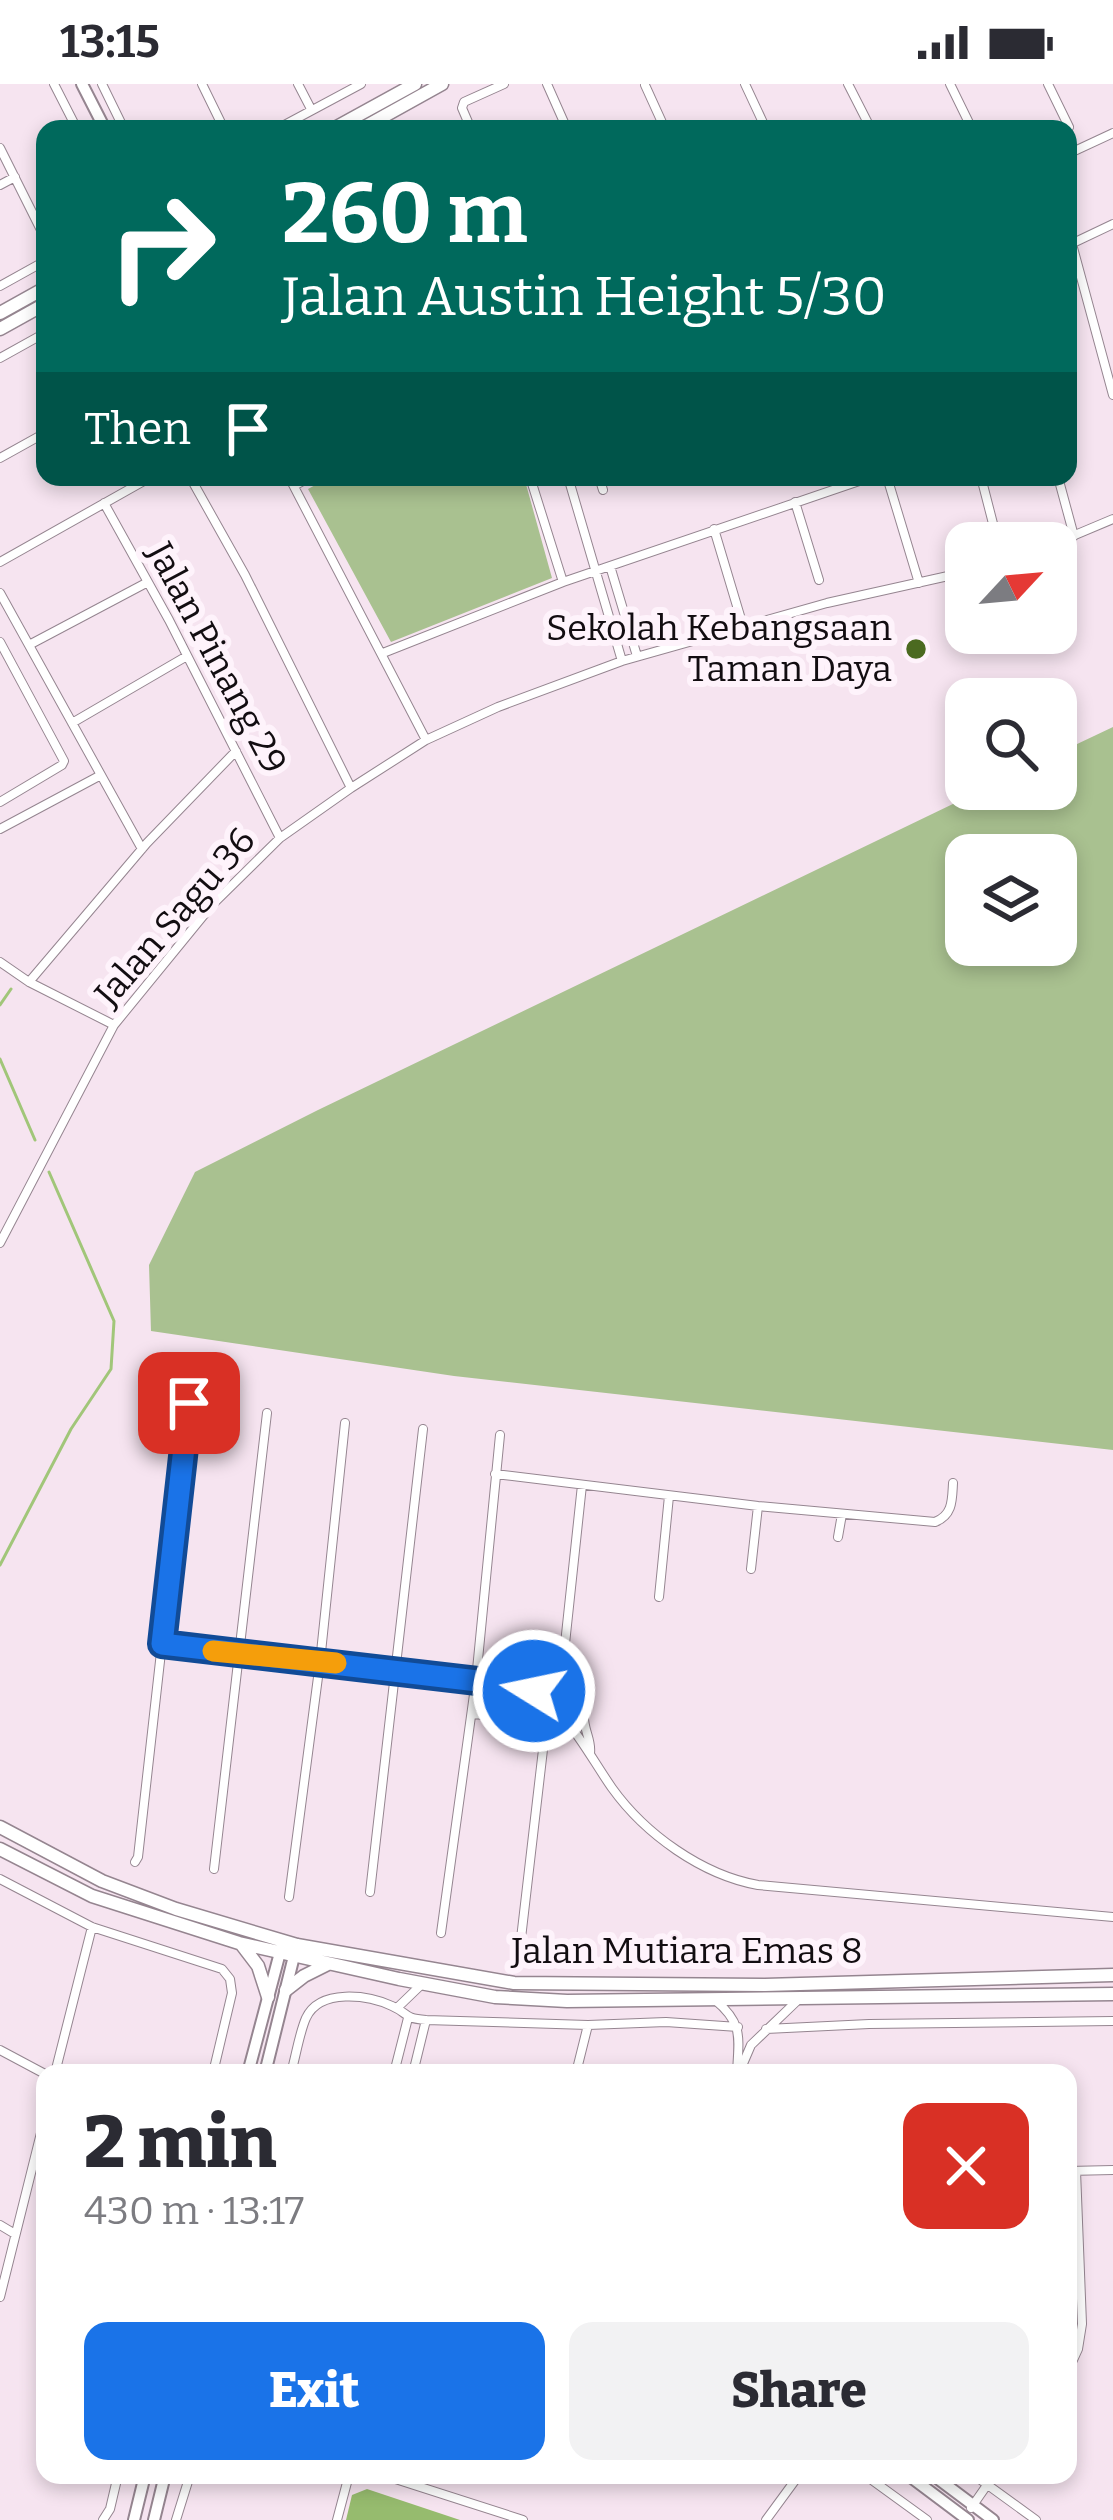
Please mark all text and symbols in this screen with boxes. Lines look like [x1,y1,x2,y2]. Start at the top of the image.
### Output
text: 13:15 [60,15,160,69]
text: 260 m [282,163,528,264]
icon: right [84,168,240,324]
text: Jalan Austin Height 5/30 [282,265,887,329]
icon: arrive [215,396,281,462]
text: Then [84,402,191,456]
north arrow [945,522,1077,654]
map controls [945,522,1077,966]
street label: Jalan Pinang 29 [137,534,296,781]
place label: Sekolah Kebangsaan Taman Daya [546,606,892,691]
marker: Sekolah Kebangsaan Taman Daya [903,636,929,662]
button: search [945,678,1077,810]
street label: Jalan Sagu 36 [85,819,264,1016]
button: layers [945,834,1077,966]
pin [138,1352,240,1454]
icon: arrive [156,1370,222,1436]
position arrow [471,1628,597,1754]
street label: Jalan Mutiara Emas 8 [510,1929,863,1973]
text: 2 min [84,2100,276,2186]
button: close [903,2103,1029,2229]
text: 430 m · 13:17 [84,2188,304,2234]
button: Exit [84,2322,545,2460]
button: Share [569,2322,1029,2460]

